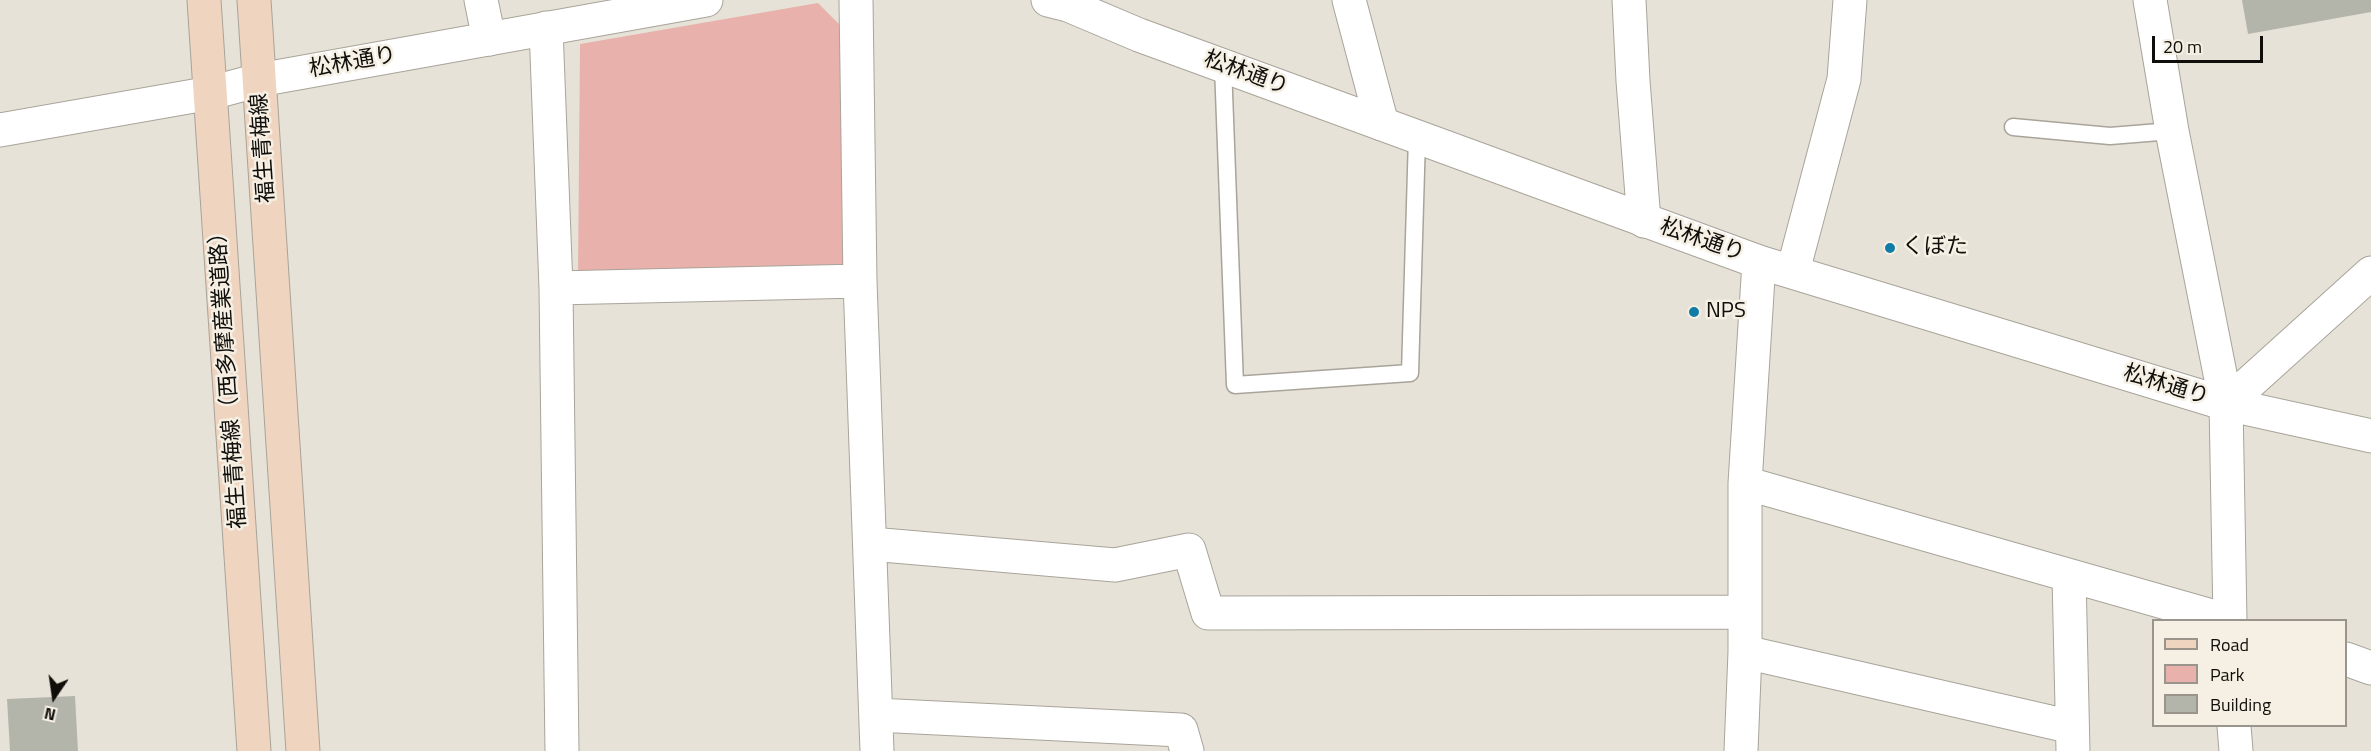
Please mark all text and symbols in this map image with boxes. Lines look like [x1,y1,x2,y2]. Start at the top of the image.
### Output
scale bar [2155,24,2266,62]
text: 20 m [2163,33,2202,60]
street label: 松林通り [307,42,399,84]
street label: 松林通り [1200,47,1292,101]
street label: 福生青梅線 [247,92,281,204]
street label: 松林通り [1656,214,1748,268]
street label: 福生青梅線（西多摩産業道路） [205,220,253,530]
place label: くぼた [1902,235,1968,261]
marker: くぼた [1883,241,1897,255]
place label: NPS [1706,299,1746,325]
marker: NPS [1687,305,1701,319]
street label: 松林通り [2120,361,2212,411]
legend [2152,619,2347,727]
text: Road [2210,631,2249,658]
text: Park [2210,661,2244,688]
north arrow [24,667,84,727]
text: Building [2210,691,2271,718]
text: N [42,702,58,727]

